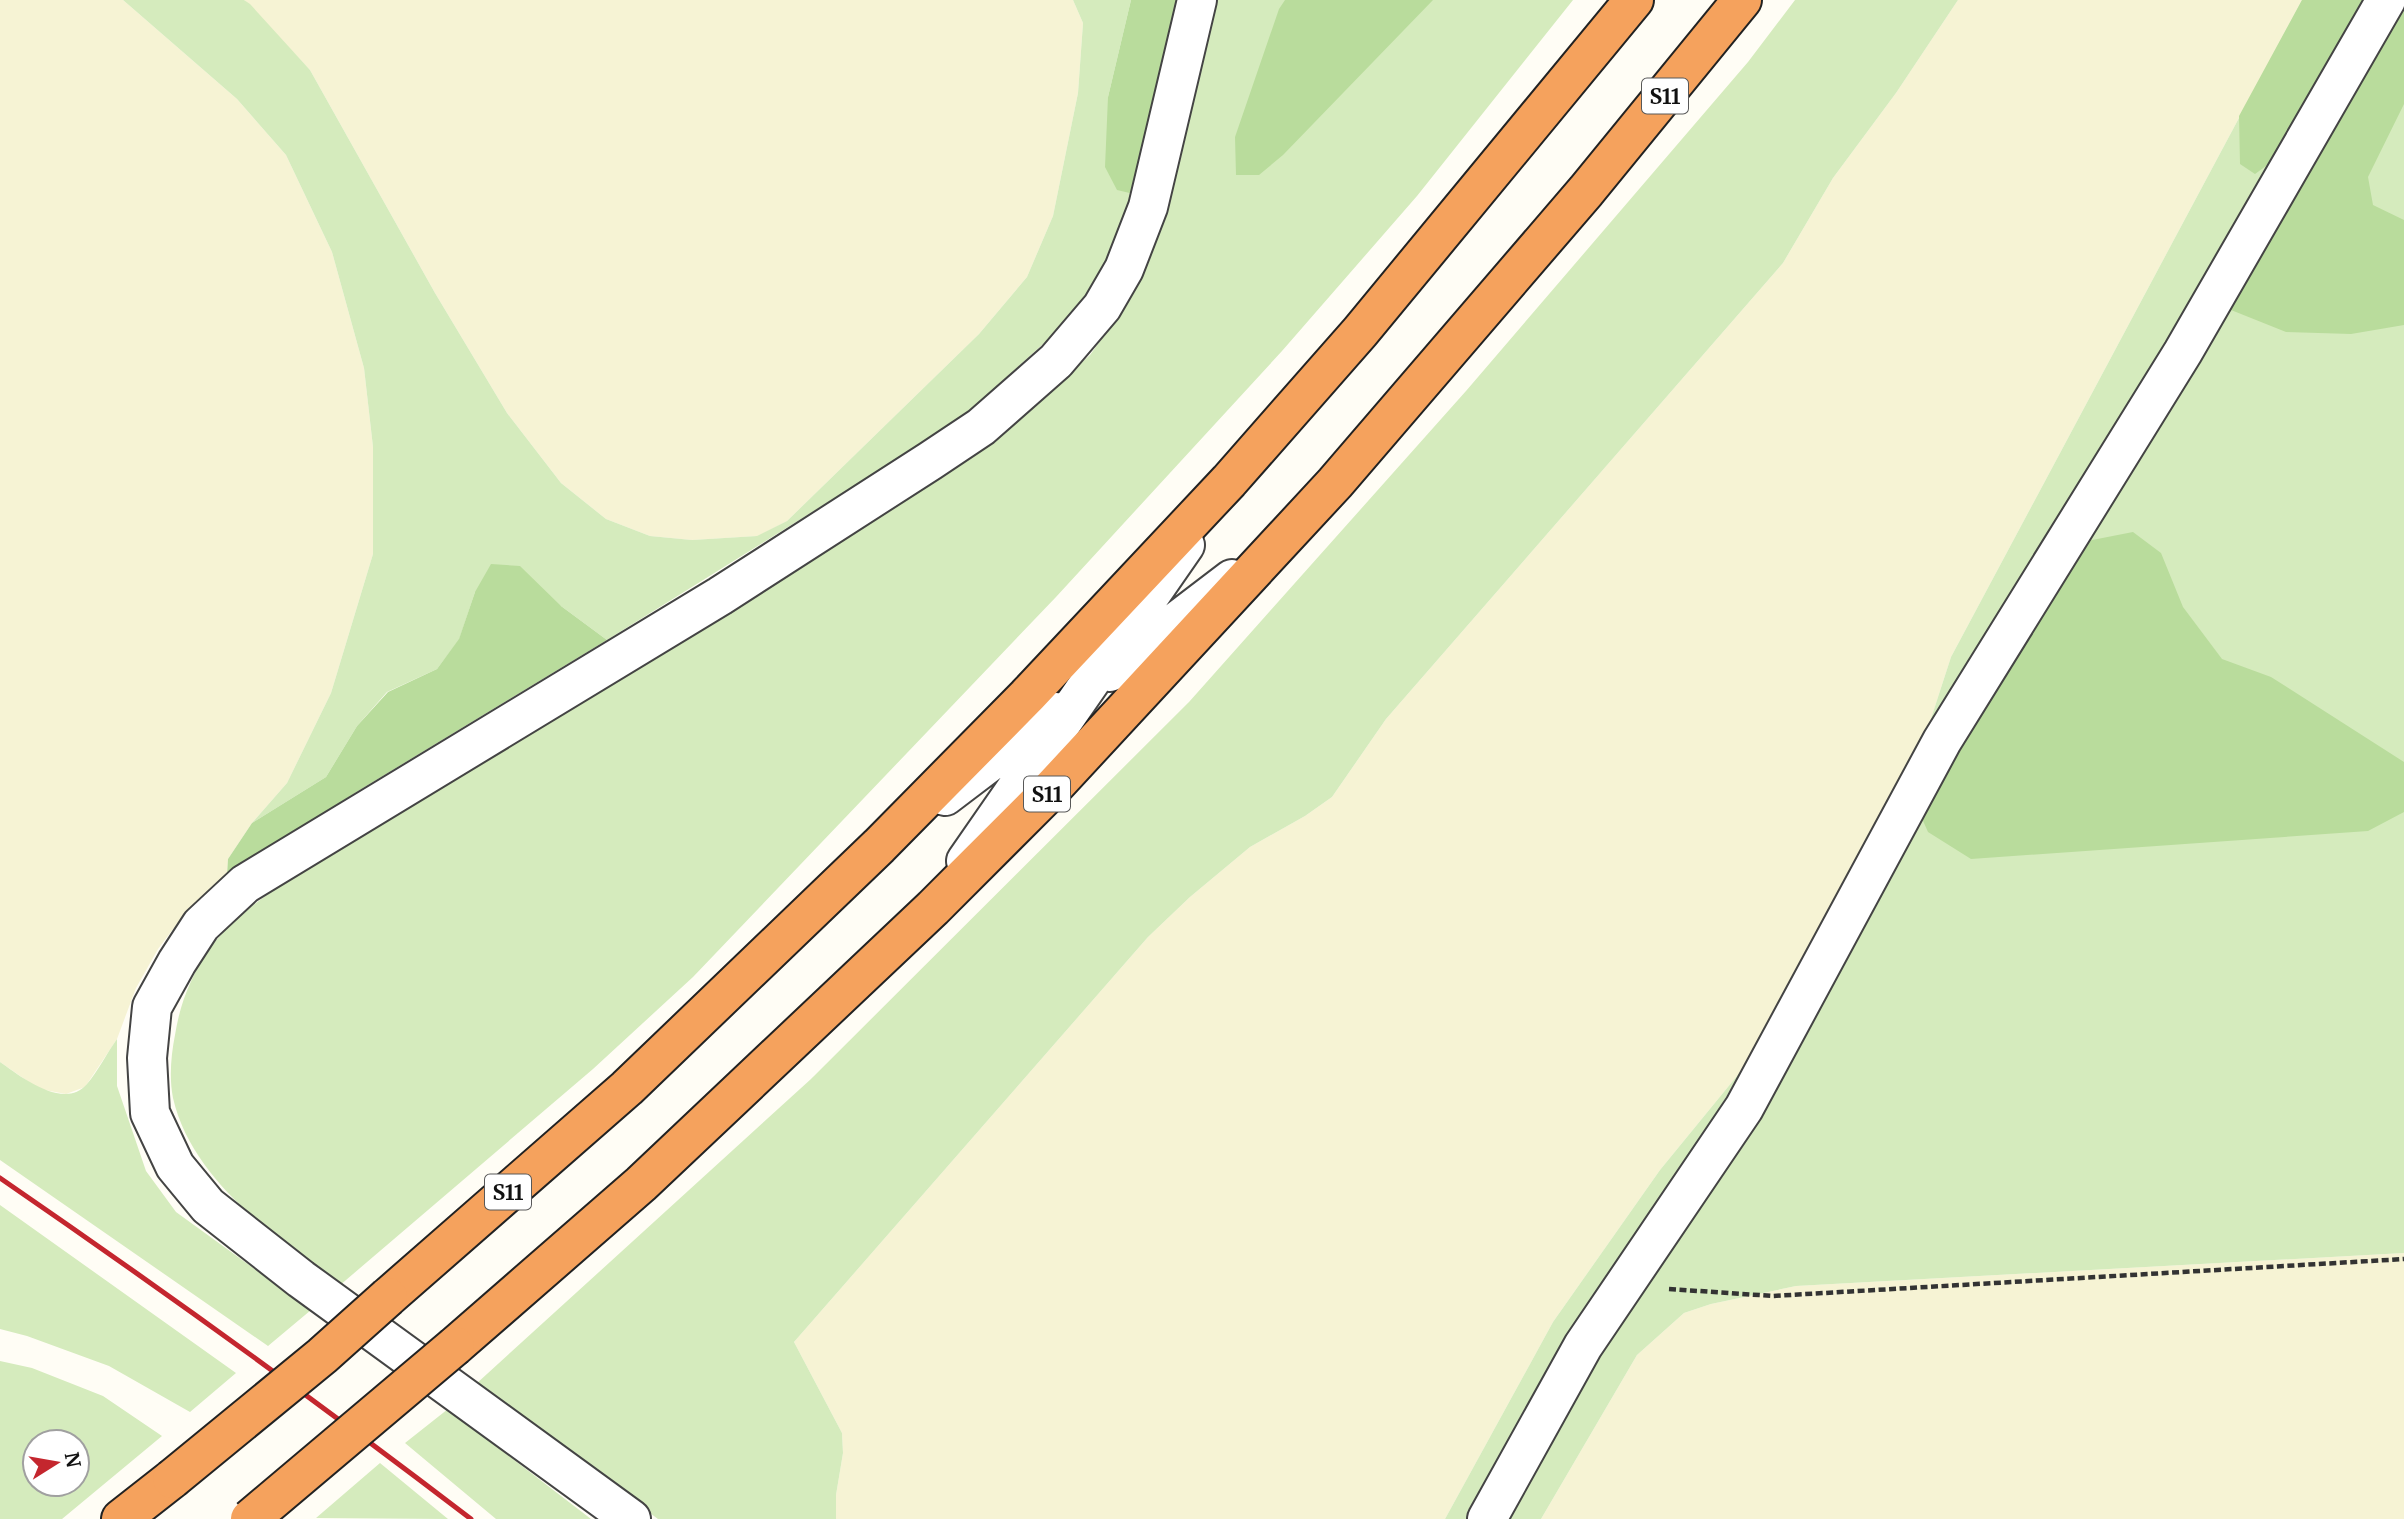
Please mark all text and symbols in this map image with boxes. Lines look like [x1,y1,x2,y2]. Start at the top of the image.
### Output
road number: S11 [1642,78,1688,114]
road number: S11 [1024,776,1070,812]
road number: S11 [485,1174,531,1210]
north arrow [21,1428,91,1498]
text: N [59,1450,86,1469]

